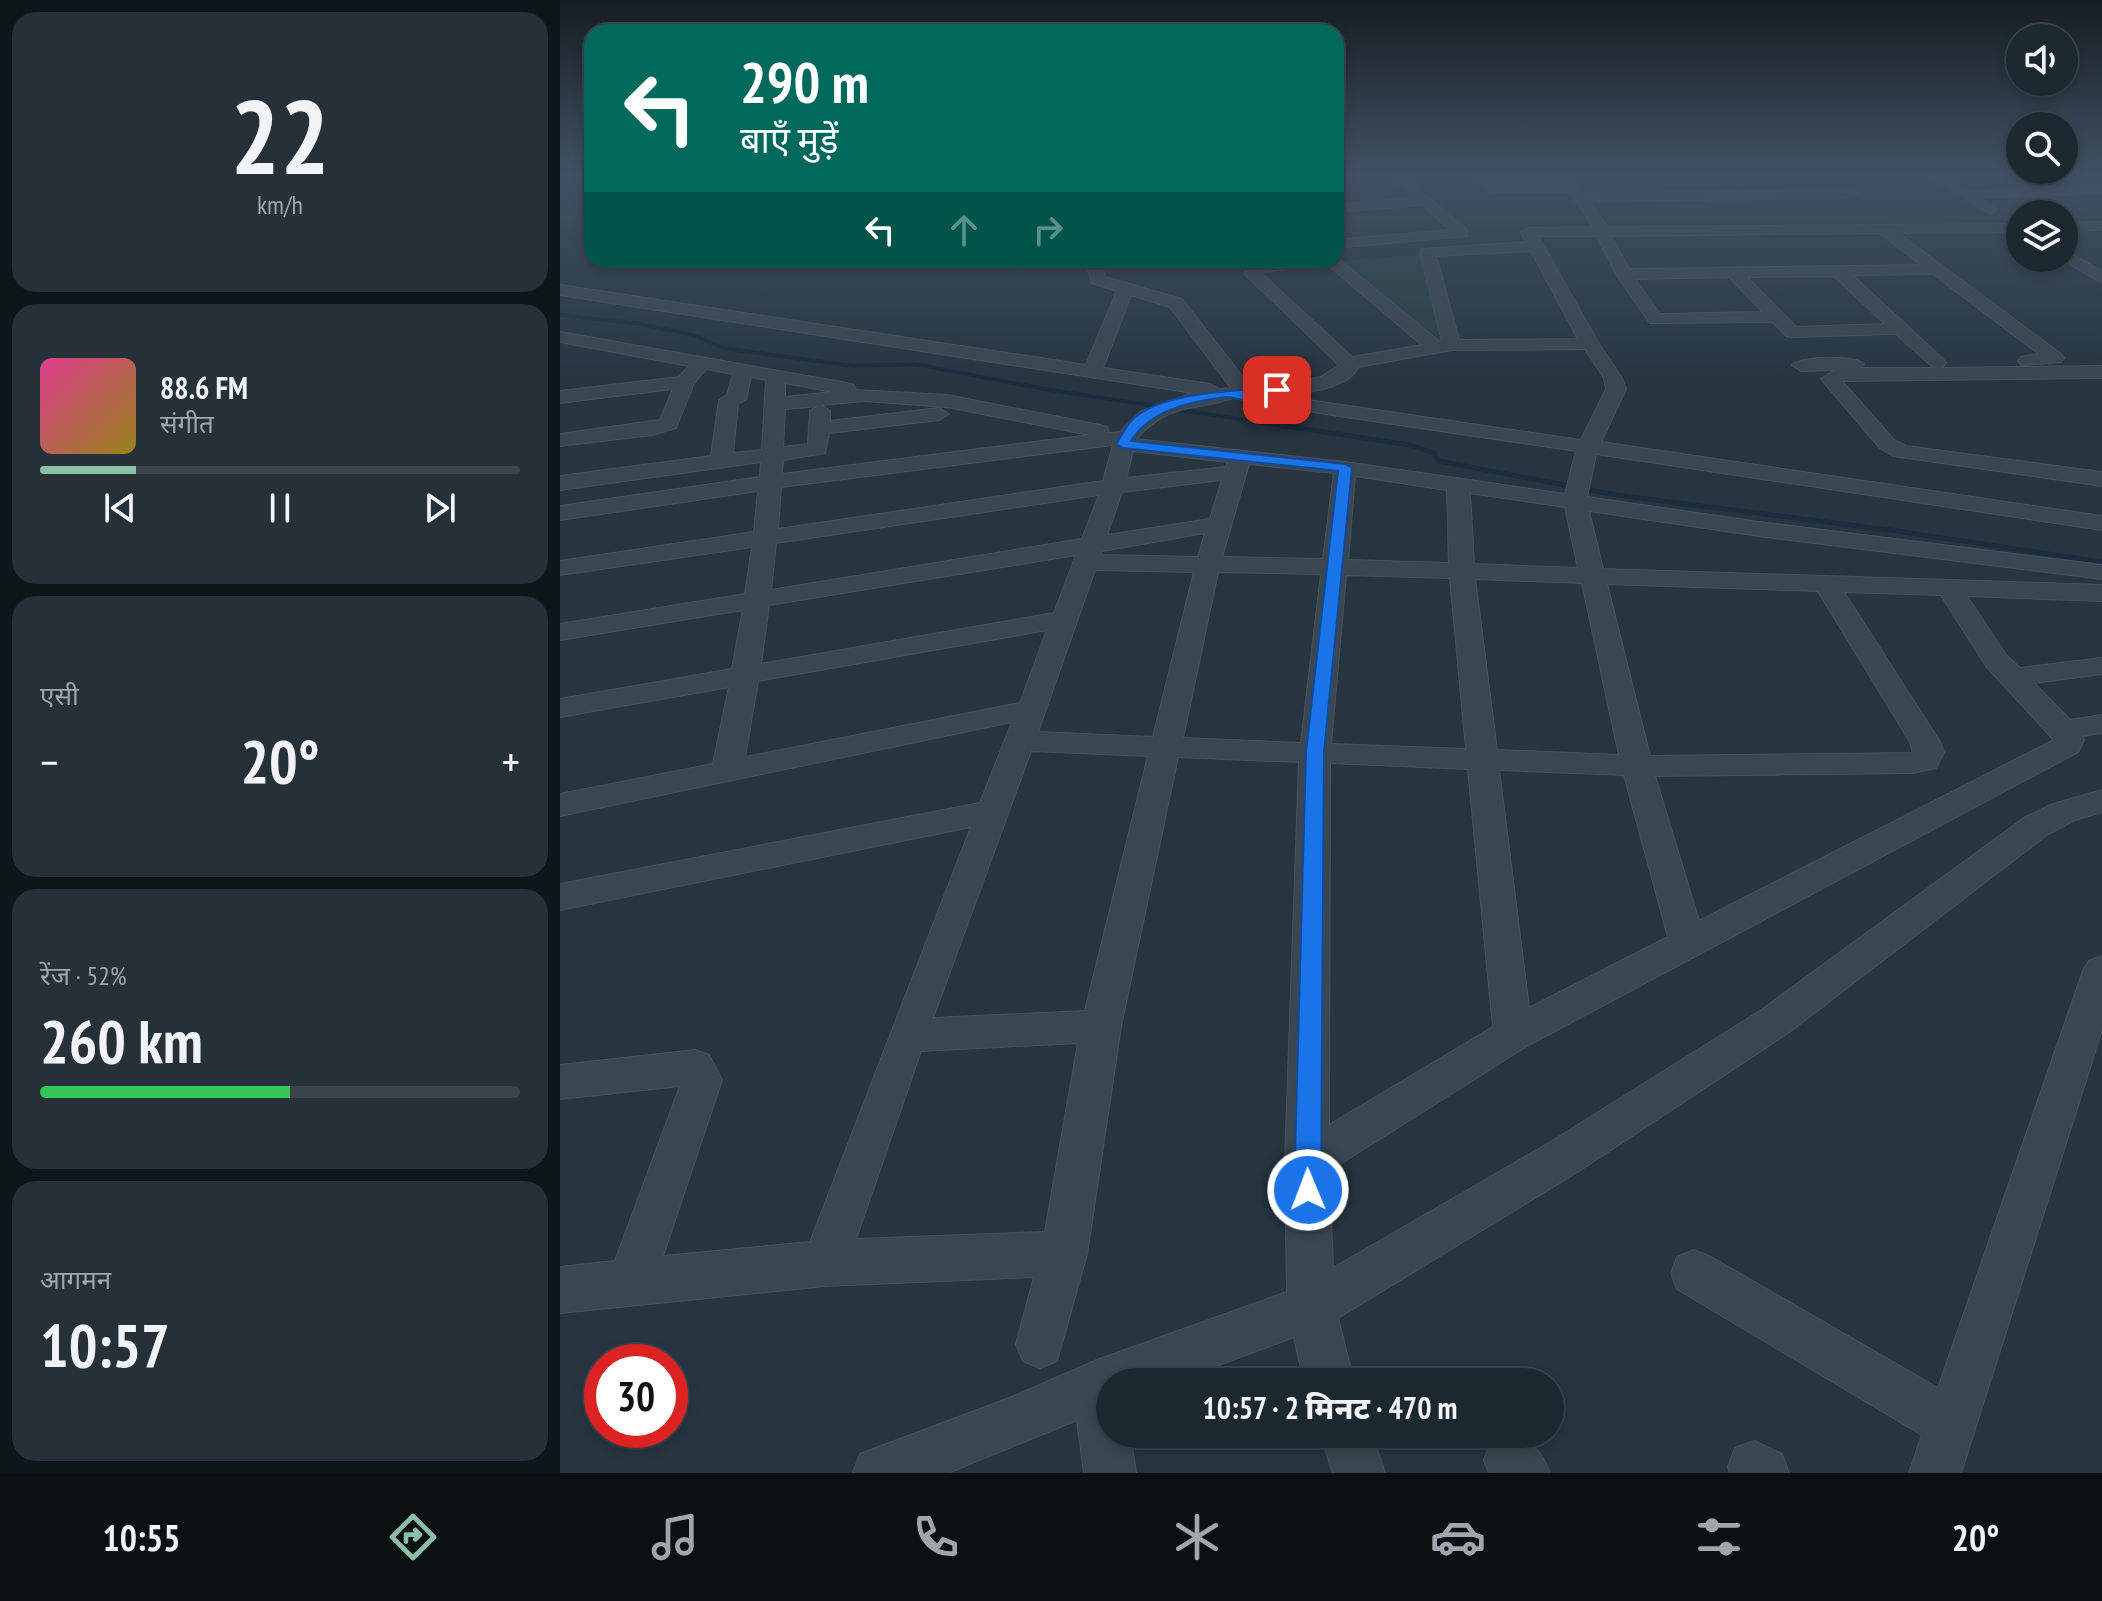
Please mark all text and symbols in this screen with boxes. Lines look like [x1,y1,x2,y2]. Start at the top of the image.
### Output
map controls [2006,24,2078,272]
button: sound [2006,24,2078,96]
text: 290 m [740,46,869,118]
icon: left [608,56,712,160]
text: 22 [230,68,330,203]
button: search [2006,112,2078,184]
text: बाएँ मुड़ें [740,116,838,163]
text: km/h [257,188,303,221]
button: layers [2006,200,2078,272]
icon: left [858,208,902,252]
icon: ahead [942,208,986,252]
icon: right [1026,208,1070,252]
pin [1243,356,1311,424]
text: 88.6 FM [160,368,248,407]
icon: arrive [1255,368,1299,412]
text: संगीत [160,407,214,440]
icon: previous [98,486,142,530]
icon: pause [258,486,302,530]
icon: next [418,486,462,530]
text: एसी [40,679,79,712]
text: 20° [240,722,320,800]
text: − [40,733,58,790]
text: + [502,733,520,790]
text: रेंज · 52% [40,959,126,992]
text: 260 km [40,1002,203,1080]
position arrow [1266,1148,1350,1232]
text: आगमन [40,1263,111,1296]
text: 10:57 [40,1306,170,1384]
speed limit sign: 30 [584,1344,688,1448]
text: 10:57 · 2 मिनट · 470 m [1202,1388,1458,1427]
icon: directions [385,1509,441,1565]
icon: music [647,1509,703,1565]
icon: phone [908,1509,964,1565]
icon: climate [1169,1509,1225,1565]
icon: car [1430,1509,1486,1565]
icon: filters [1691,1509,1747,1565]
text: 10:55 [103,1514,180,1561]
text: 20° [1952,1514,1999,1561]

